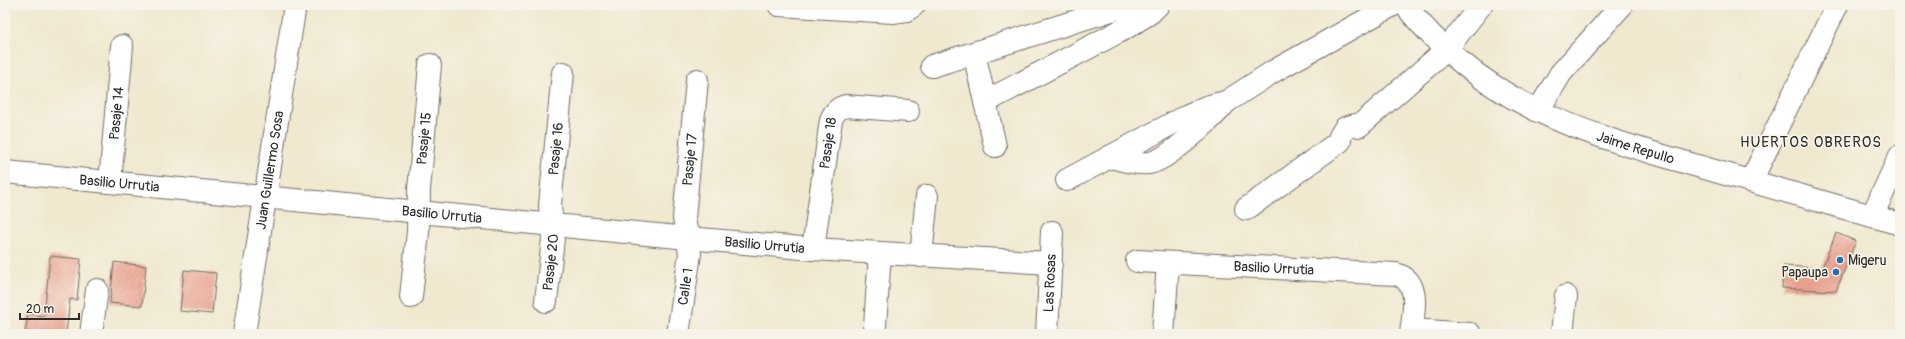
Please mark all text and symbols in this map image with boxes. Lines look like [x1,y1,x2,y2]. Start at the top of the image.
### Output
street label: Pasaje 14 [105,86,127,141]
street label: Juan Guillermo Sosa [252,109,287,230]
street label: Pasaje 15 [413,112,434,166]
street label: Pasaje 18 [816,116,840,170]
street label: Pasaje 16 [544,121,567,176]
street label: Jaime Repullo [1594,127,1677,167]
street label: Pasaje 17 [679,132,700,187]
district label: HUERTOS OBREROS [1740,133,1882,152]
street label: Basilio Urrutia [79,171,160,195]
street label: Basilio Urrutia [401,202,483,227]
street label: Pasaje 20 [539,233,562,292]
street label: Basilio Urrutia [724,233,805,257]
place label: Migeru [1848,252,1887,269]
street label: Las Rosas [1040,253,1059,313]
marker: Migeru [1835,255,1845,265]
street label: Basilio Urrutia [1233,257,1315,278]
place label: Papaupa [1781,264,1828,281]
street label: Calle 1 [674,267,696,306]
marker: Papaupa [1831,267,1841,277]
scale bar [20,295,79,321]
text: 20 m [26,302,55,317]

